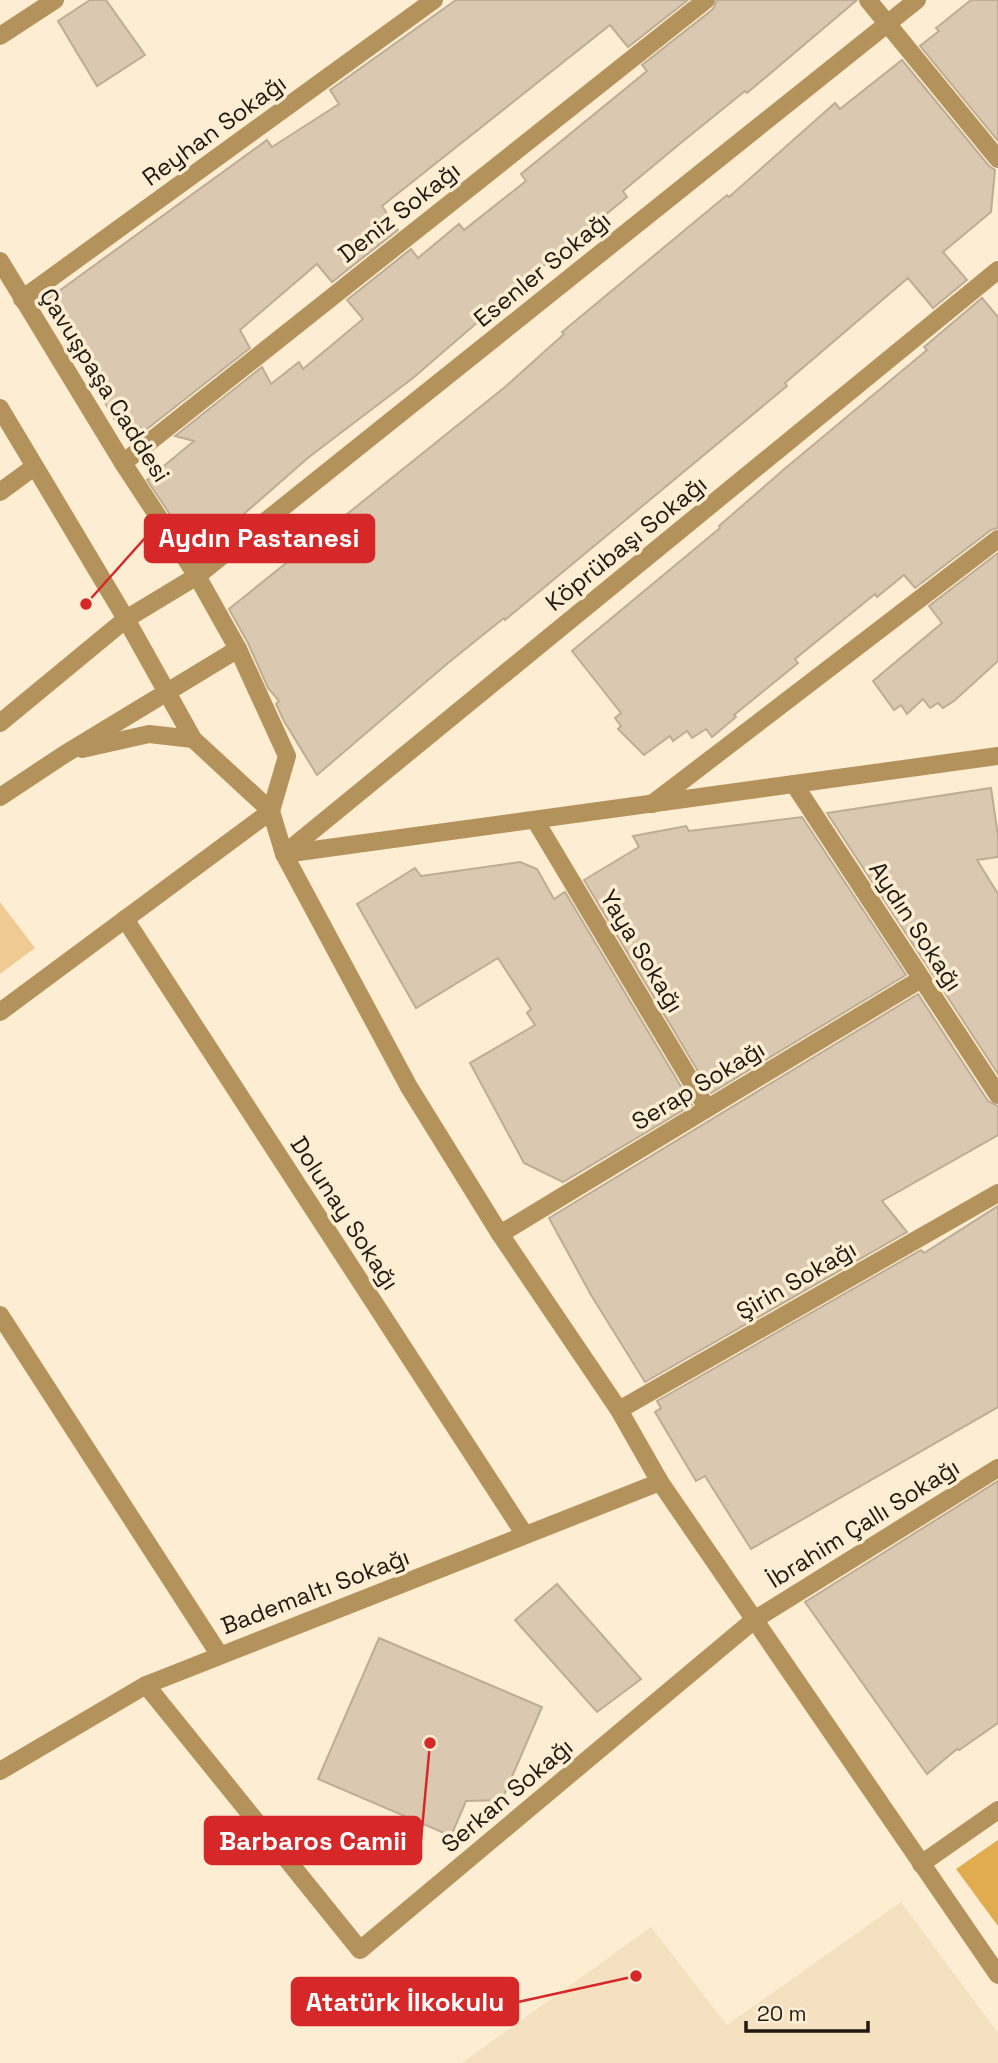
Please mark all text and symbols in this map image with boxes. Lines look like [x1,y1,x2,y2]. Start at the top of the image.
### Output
street label: Reyhan Sokağı [136,67,292,193]
street label: Deniz Sokağı [332,155,466,269]
street label: Esenler Sokağı [467,204,617,334]
street label: Çavuşpaşa Caddesi [33,282,177,488]
street label: Köprübaşı Sokağı [539,468,713,618]
callout: Aydın Pastanesi [145,515,374,562]
text: Aydın Pastanesi [159,521,359,555]
street label: Aydın Sokağı [862,855,970,997]
street label: Yaya Sokağı [593,884,691,1018]
street label: Serap Sokağı [626,1033,770,1137]
street label: Dolunay Sokağı [284,1130,406,1296]
street label: Şirin Sokağı [731,1233,861,1327]
street label: İbrahim Çallı Sokağı [761,1451,965,1595]
street label: Bademaltı Sokağı [216,1541,414,1641]
street label: Serkan Sokağı [435,1731,579,1859]
callout: Barbaros Camii [205,1817,421,1864]
text: Barbaros Camii [219,1824,407,1858]
callout: Atatürk İlkokulu [292,1978,518,2025]
text: Atatürk İlkokulu [306,1985,504,2019]
scale bar [746,1990,869,2034]
text: 20 m [757,2000,807,2027]

